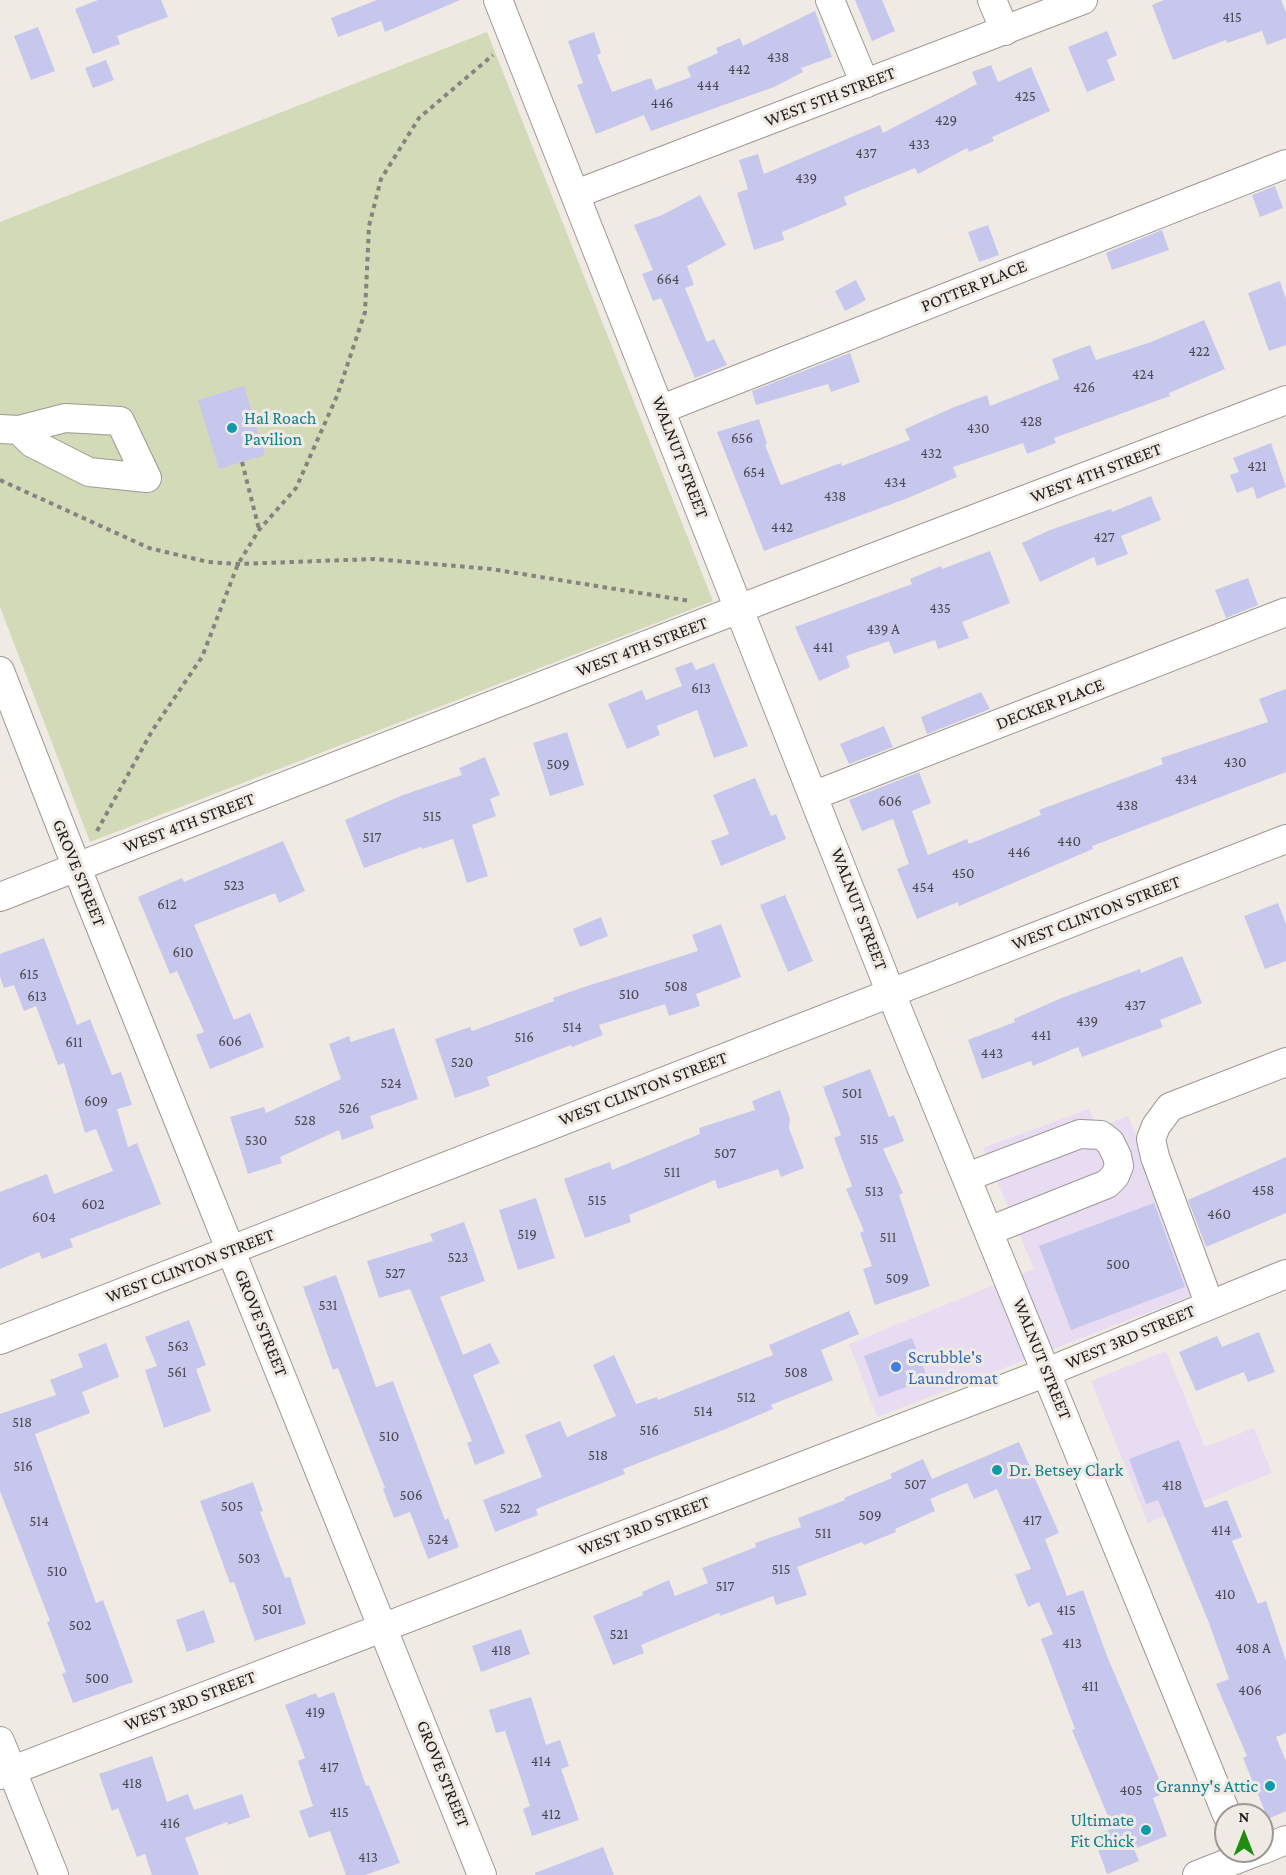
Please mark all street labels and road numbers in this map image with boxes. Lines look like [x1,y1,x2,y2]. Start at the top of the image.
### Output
street label: WEST 5TH STREET [761,62,899,132]
street label: POTTER PLACE [918,255,1030,317]
street label: WALNUT STREET [647,393,713,521]
street label: WEST 4TH STREET [1027,438,1165,508]
street label: WEST 4TH STREET [573,612,711,682]
street label: DECKER PLACE [993,673,1107,735]
street label: WEST 4TH STREET [120,788,258,858]
street label: GROVE STREET [48,816,110,930]
street label: WALNUT STREET [826,845,892,973]
street label: WEST CLINTON STREET [1009,871,1183,955]
street label: WEST CLINTON STREET [556,1047,730,1131]
street label: WEST CLINTON STREET [103,1224,277,1308]
street label: GROVE STREET [230,1266,292,1380]
street label: WALNUT STREET [1008,1295,1076,1423]
street label: WEST 3RD STREET [1062,1300,1198,1374]
street label: WEST 3RD STREET [575,1491,713,1561]
street label: WEST 3RD STREET [121,1666,259,1736]
street label: GROVE STREET [412,1717,474,1831]

